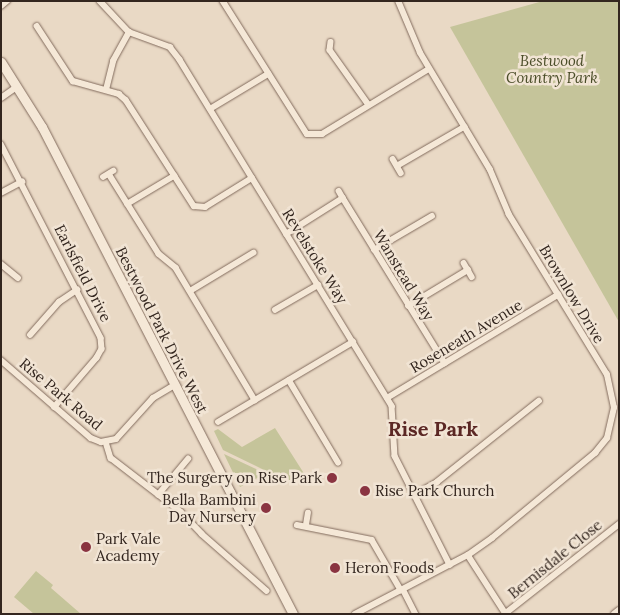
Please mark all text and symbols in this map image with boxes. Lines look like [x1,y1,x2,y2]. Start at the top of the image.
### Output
park label: Bestwood Country Park [506,51,598,86]
street label: Revelstoke Way [279,205,351,307]
street label: Earlsfield Drive [51,221,115,325]
street label: Wanstead Way [370,226,438,324]
street label: Brownlow Drive [536,242,608,346]
street label: Bestwood Park Drive West [112,244,212,416]
street label: Roseneath Avenue [407,295,525,377]
street label: Rise Park Road [16,354,106,434]
district label: Rise Park [388,416,478,440]
place label: The Surgery on Rise Park [147,469,322,487]
marker: The Surgery on Rise Park [326,472,338,484]
place label: Rise Park Church [375,482,495,500]
marker: Rise Park Church [359,485,371,497]
place label: Bella Bambini Day Nursery [162,490,256,525]
marker: Bella Bambini Day Nursery [260,502,272,514]
street label: Bernisdale Close [504,516,606,602]
place label: Park Vale Academy [96,529,161,564]
marker: Park Vale Academy [80,541,92,553]
place label: Heron Foods [345,559,434,577]
marker: Heron Foods [329,562,341,574]

